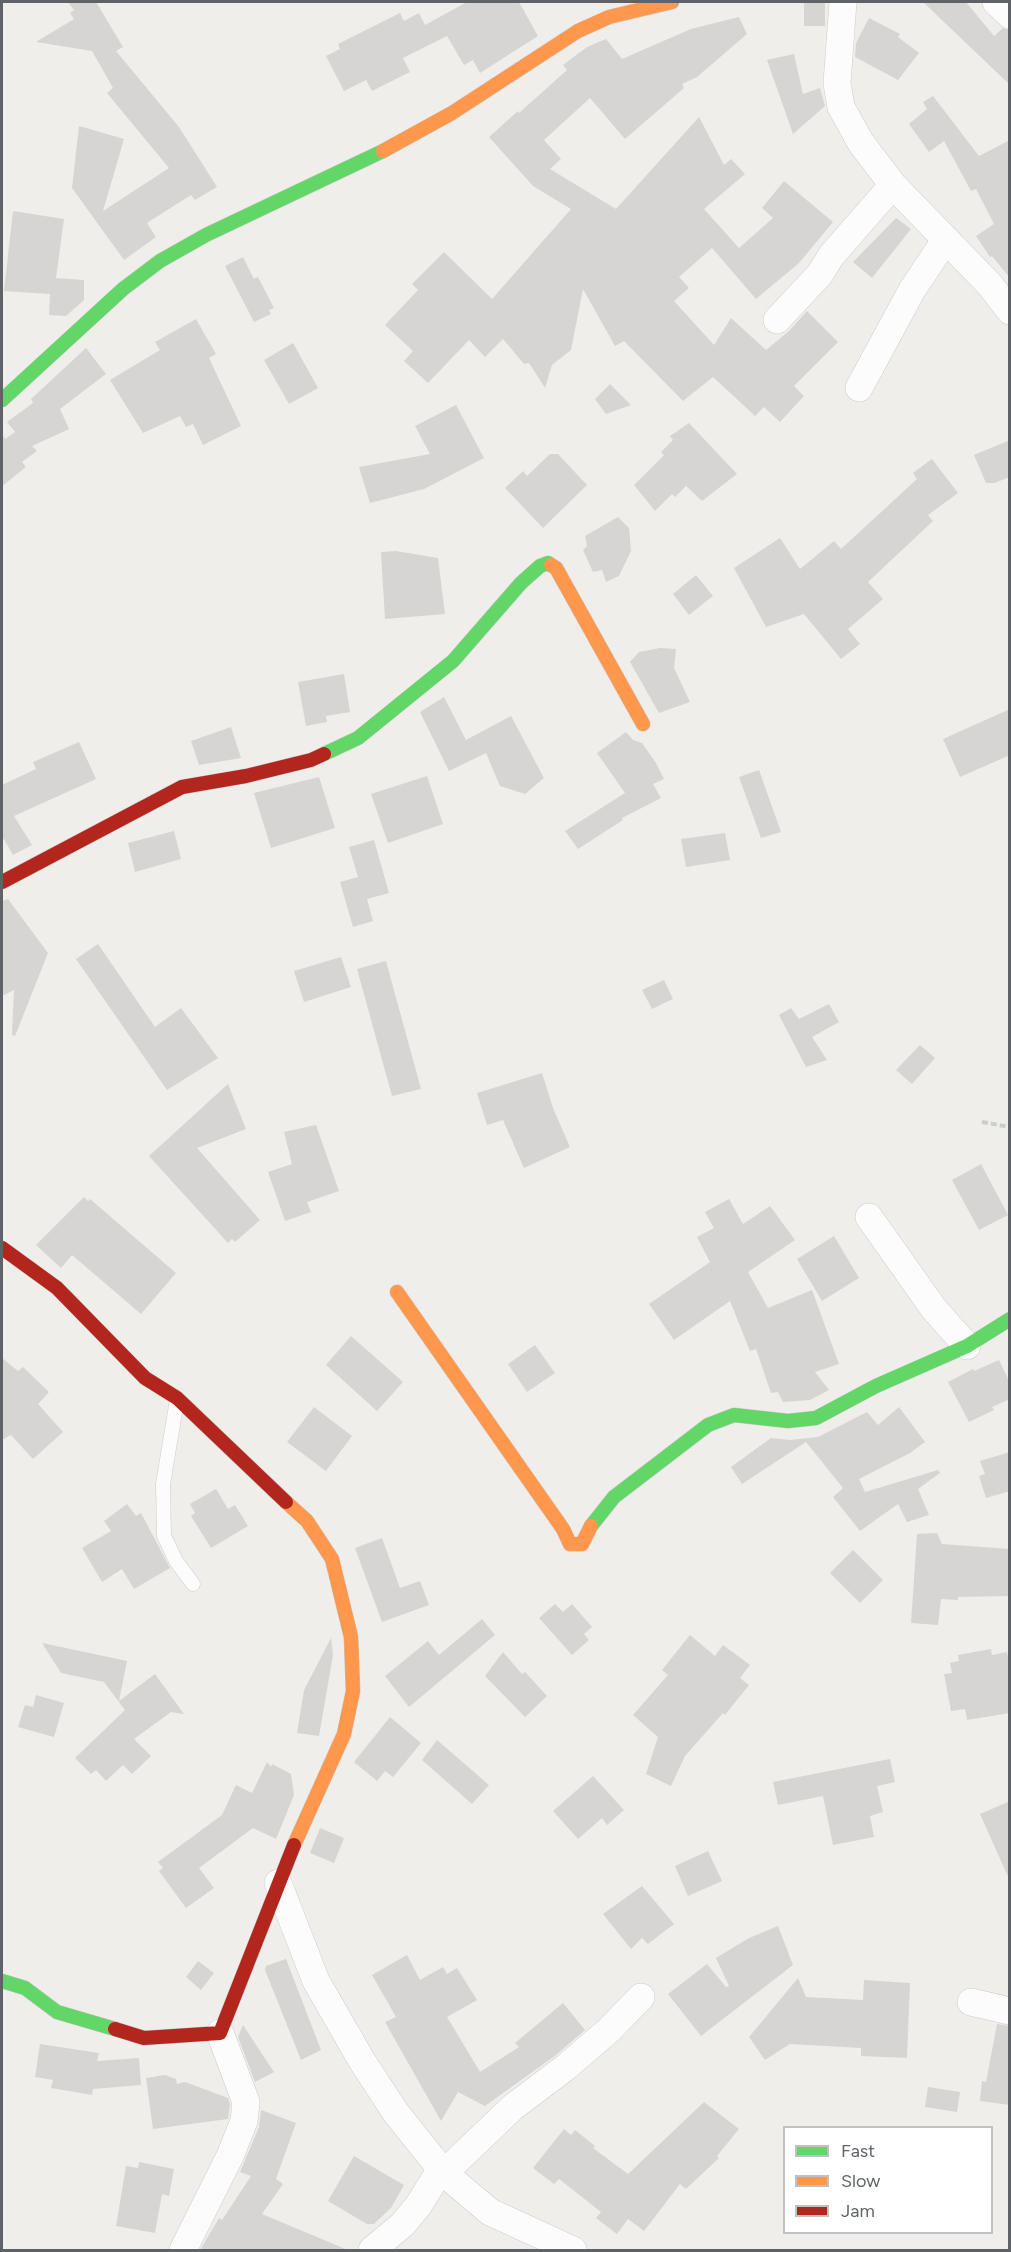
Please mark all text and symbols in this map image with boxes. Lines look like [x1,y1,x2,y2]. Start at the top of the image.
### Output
legend [783,2126,993,2234]
text: Fast [841,2140,875,2162]
text: Slow [841,2170,880,2192]
text: Jam [841,2200,875,2222]

